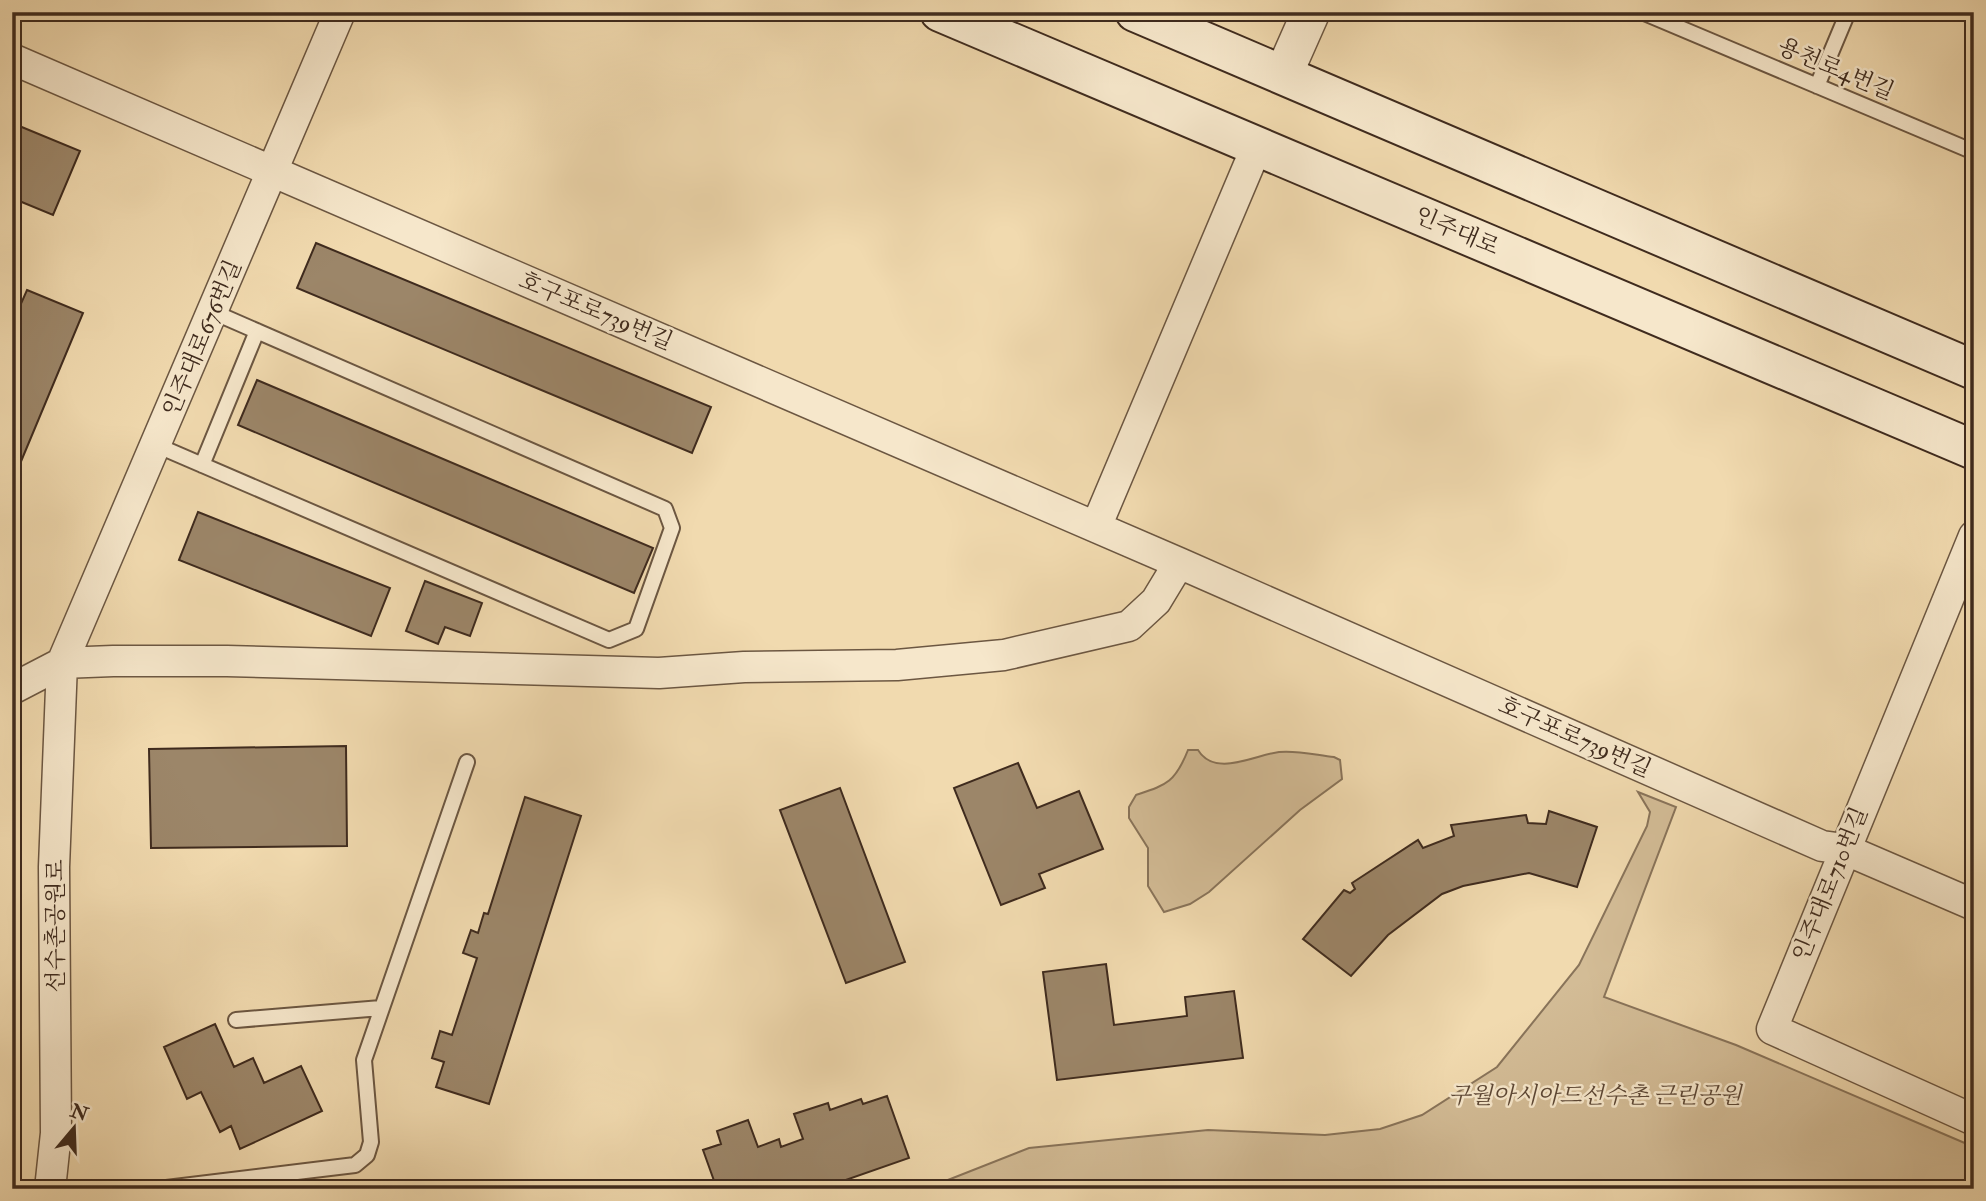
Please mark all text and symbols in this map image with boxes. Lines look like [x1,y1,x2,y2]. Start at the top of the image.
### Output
street label: 용천로4번길 [1773,32,1899,106]
street label: 인주대로 [1410,200,1504,262]
street label: 인주대로676번길 [156,255,248,421]
street label: 호구포로739번길 [515,266,677,356]
street label: 호구포로739번길 [1494,690,1656,784]
street label: 인주대로710번길 [1786,803,1874,965]
street label: 선수촌공원로 [41,859,70,993]
park label: 구월아시아드선수촌 근린공원 [1448,1081,1744,1110]
north arrow [38,1092,108,1162]
text: N [66,1098,92,1127]

